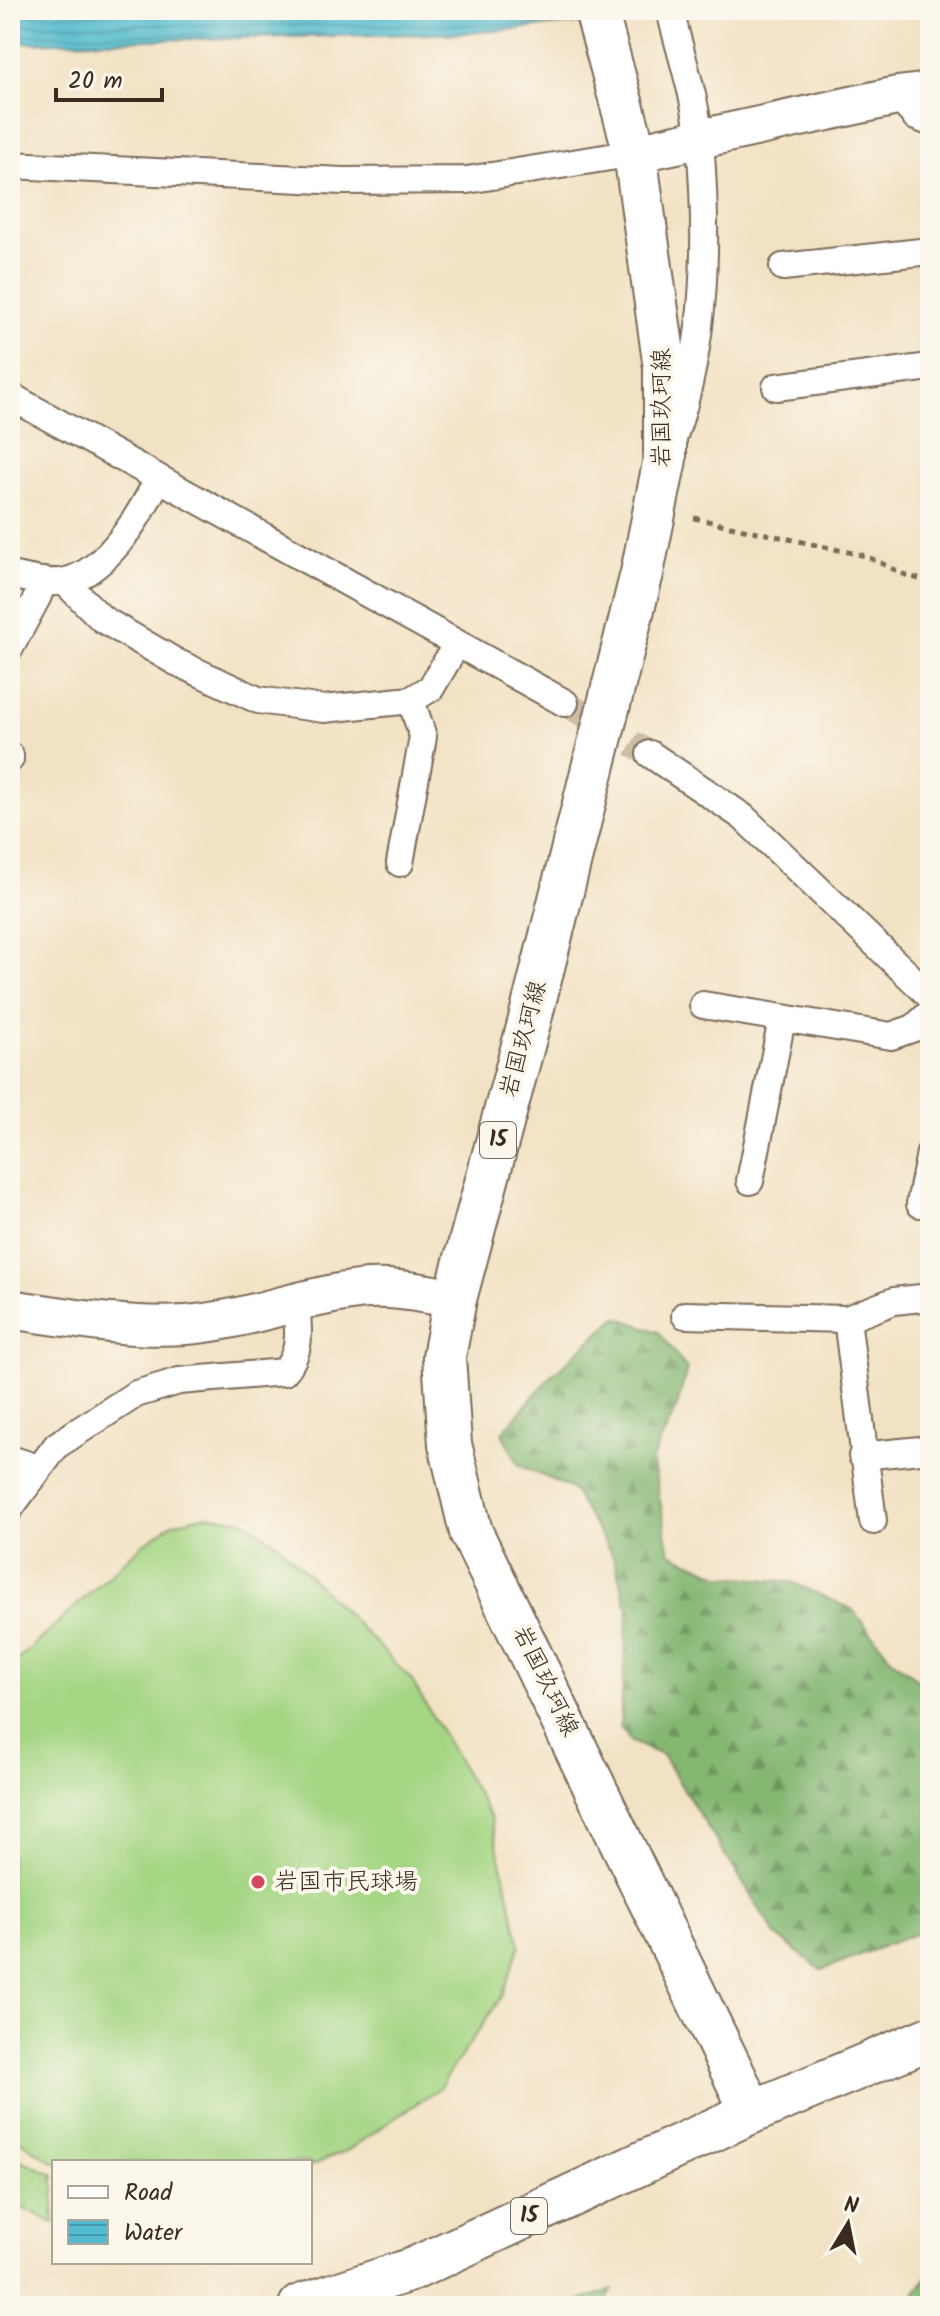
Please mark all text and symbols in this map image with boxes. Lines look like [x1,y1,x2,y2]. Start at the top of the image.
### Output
scale bar [56,52,162,102]
text: 20 m [68,62,123,101]
street label: 岩国玖珂線 [643,348,682,468]
street label: 岩国玖珂線 [490,976,558,1102]
road number: 15 [480,1122,516,1158]
street label: 岩国玖珂線 [501,1619,589,1743]
place label: 岩国市民球場 [274,1863,418,1902]
marker: 岩国市民球場 [249,1873,267,1891]
legend [52,2160,312,2264]
text: Road [124,2174,173,2213]
north arrow [808,2184,888,2264]
text: N [841,2188,861,2225]
road number: 15 [511,2198,547,2234]
text: Water [124,2214,184,2253]

